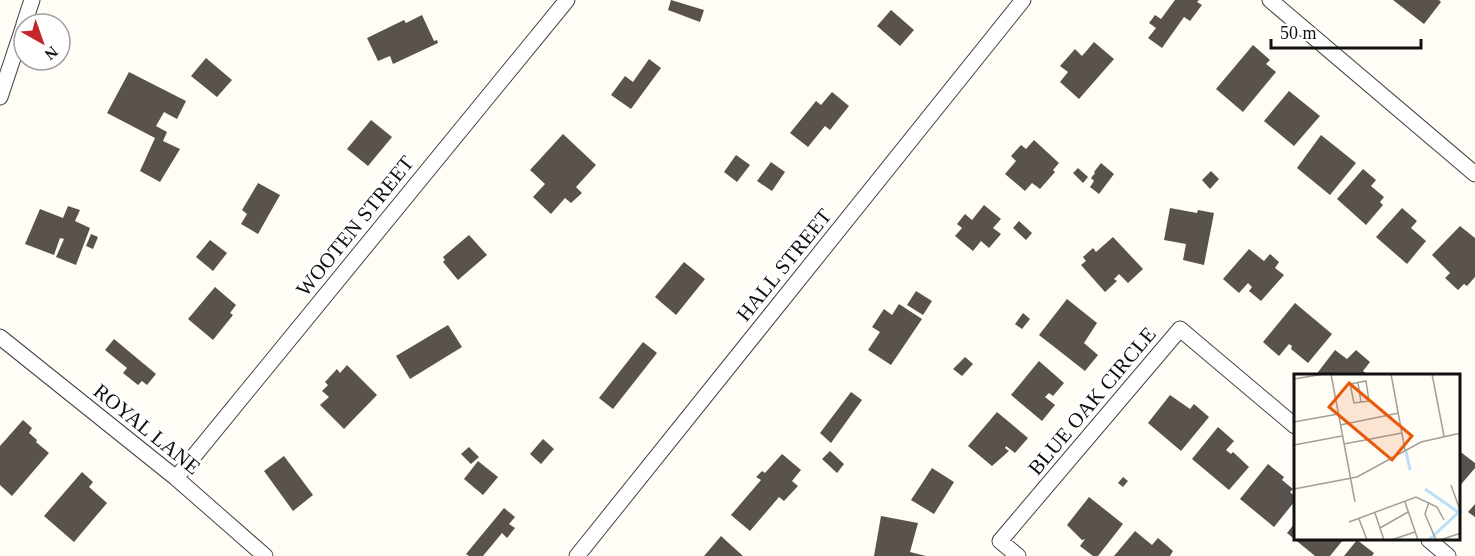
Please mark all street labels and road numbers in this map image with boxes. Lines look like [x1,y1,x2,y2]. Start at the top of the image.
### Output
street label: WOOTEN STREET [291,151,419,301]
street label: HALL STREET [731,204,837,326]
street label: BLUE OAK CIRCLE [1023,322,1161,480]
street label: ROYAL LANE [89,379,205,479]

